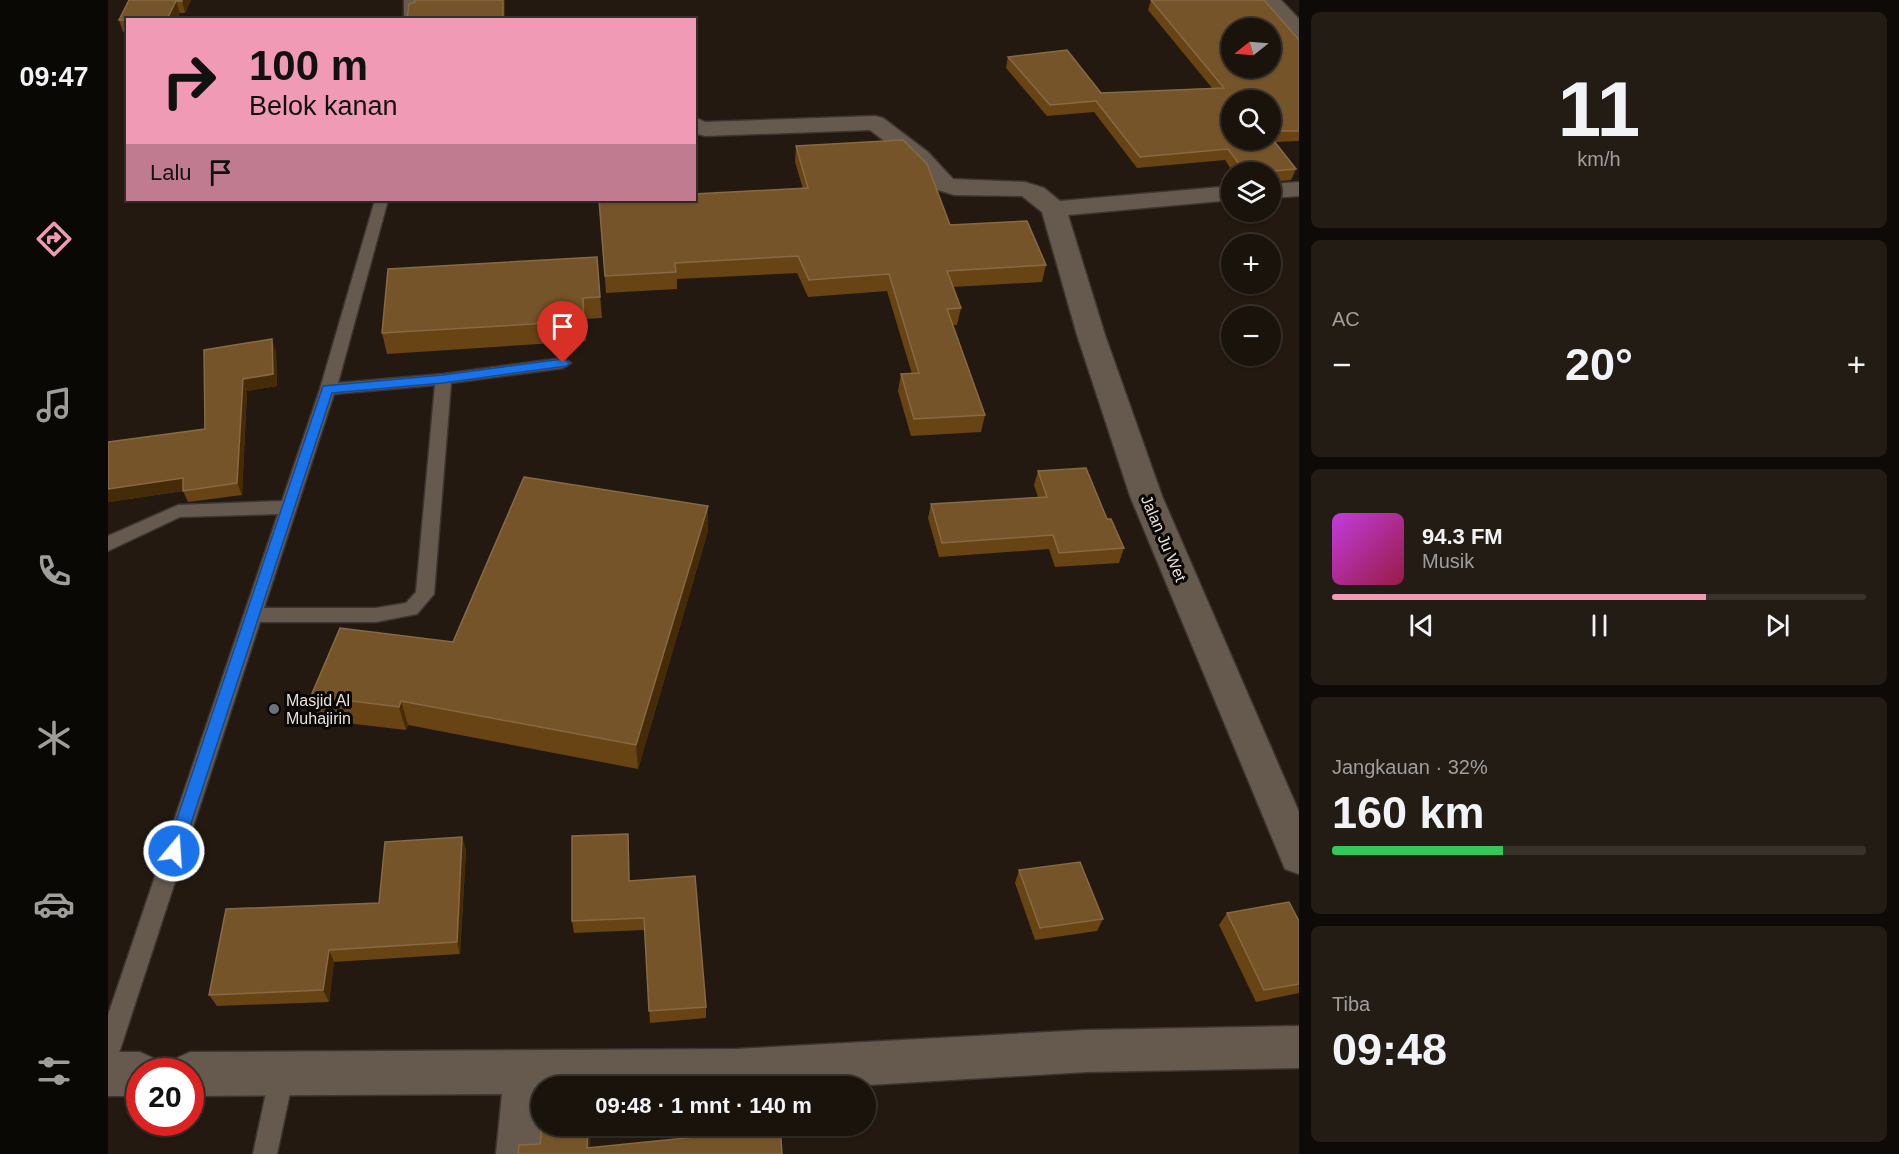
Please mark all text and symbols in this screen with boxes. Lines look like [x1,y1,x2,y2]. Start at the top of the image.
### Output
north arrow [1221,18,1281,78]
map controls [1221,18,1281,366]
icon: right [150,42,228,120]
text: 100 m [249,42,368,89]
text: 09:47 [19,62,89,92]
text: 11 [1558,65,1640,153]
button: search [1221,90,1281,150]
text: Belok kanan [249,91,398,121]
text: km/h [1577,148,1621,170]
icon: arrive [204,156,237,189]
text: Lalu [150,160,192,185]
button: layers [1221,162,1281,222]
icon: directions [33,218,75,260]
button: + [1221,234,1281,294]
pin [537,301,588,363]
button: − [1221,306,1281,366]
text: AC [1332,308,1360,330]
icon: arrive [546,310,579,343]
text: 20° [1565,339,1633,390]
text: − [1332,346,1351,383]
text: + [1847,346,1866,383]
icon: music [33,384,75,426]
street label: Jalan Ju Wet [1138,492,1190,584]
text: 94.3 FM [1422,524,1503,549]
icon: phone [33,550,75,592]
text: Musik [1422,550,1474,572]
icon: previous [1405,609,1438,642]
icon: pause [1583,609,1616,642]
icon: next [1761,609,1794,642]
place label: Masjid Al Muhajirin [286,692,351,727]
marker: Masjid Al Muhajirin [267,702,281,716]
icon: climate [33,717,75,759]
text: Jangkauan · 32% [1332,756,1488,778]
text: 160 km [1332,787,1485,838]
position arrow [142,819,206,883]
icon: car [33,883,75,925]
text: Tiba [1332,993,1370,1015]
text: 09:48 [1332,1024,1447,1075]
icon: filters [33,1050,75,1092]
speed limit sign: 20 [126,1058,204,1136]
text: 09:48 · 1 mnt · 140 m [595,1093,812,1118]

